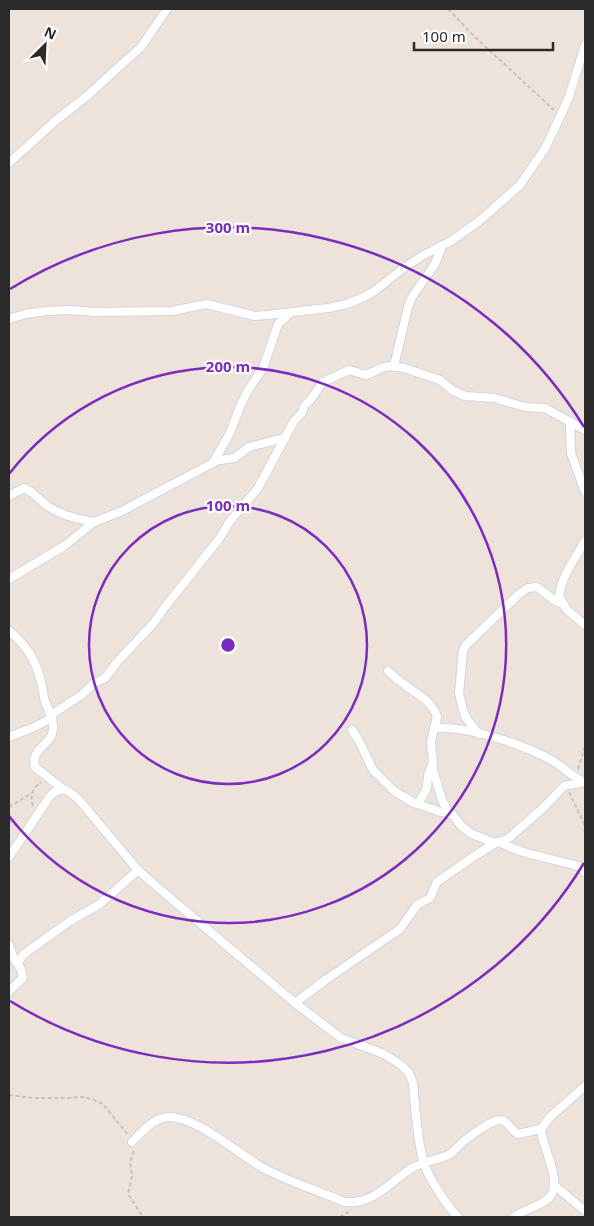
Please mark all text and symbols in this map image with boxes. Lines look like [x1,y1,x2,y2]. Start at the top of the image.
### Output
north arrow [20,20,70,70]
scale bar [414,20,553,52]
text: N [41,22,60,44]
text: 100 m [422,26,466,46]
text: 300 m [206,217,250,237]
text: 200 m [206,356,250,376]
text: 100 m [206,495,250,515]
centre of rings [219,636,237,654]

